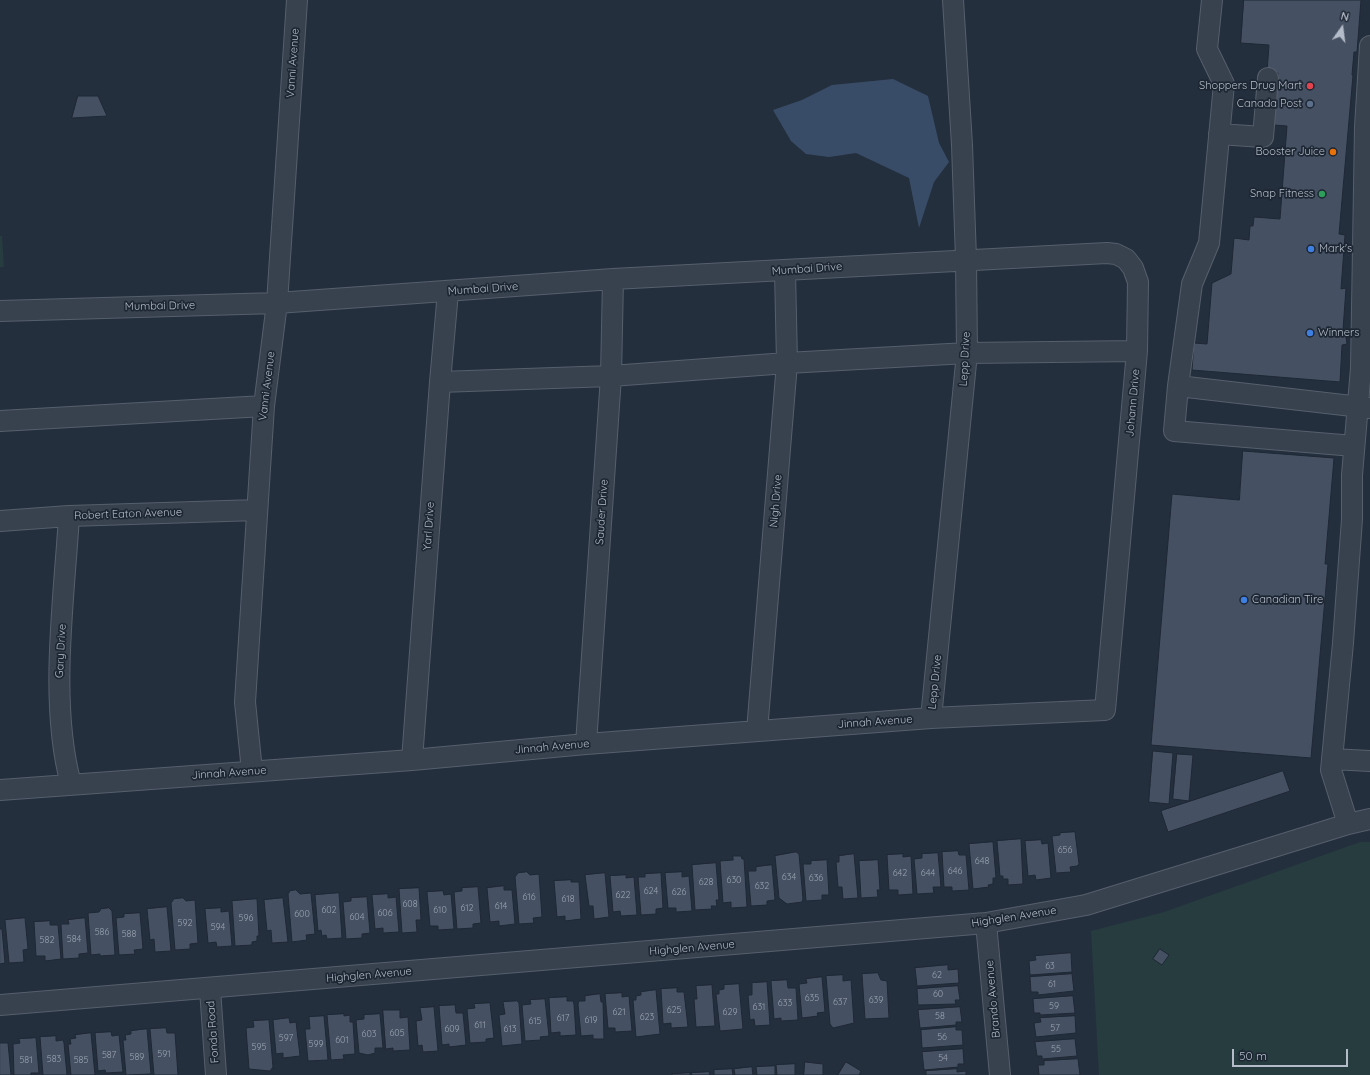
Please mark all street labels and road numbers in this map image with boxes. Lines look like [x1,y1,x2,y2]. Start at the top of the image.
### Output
street label: Vanni Avenue [284,28,302,98]
street label: Mumbai Drive [771,260,843,278]
street label: Mumbai Drive [447,280,519,298]
street label: Mumbai Drive [125,299,195,313]
street label: Lepp Drive [957,331,973,387]
street label: Vanni Avenue [256,351,278,421]
street label: Johann Drive [1123,369,1143,437]
street label: Nigh Drive [767,474,785,528]
street label: Sauder Drive [593,479,611,545]
street label: Yarl Drive [421,501,437,551]
street label: Robert Eaton Avenue [74,506,182,522]
street label: Gary Drive [53,623,69,679]
street label: Lepp Drive [926,654,944,710]
street label: Jinnah Avenue [837,713,913,731]
street label: Jinnah Avenue [514,737,590,757]
street label: Jinnah Avenue [191,764,267,782]
street label: Highglen Avenue [971,904,1057,930]
street label: Highglen Avenue [649,938,735,958]
street label: Brando Avenue [983,959,1003,1039]
street label: Highglen Avenue [326,965,412,985]
street label: Fonda Road [204,1000,222,1064]

